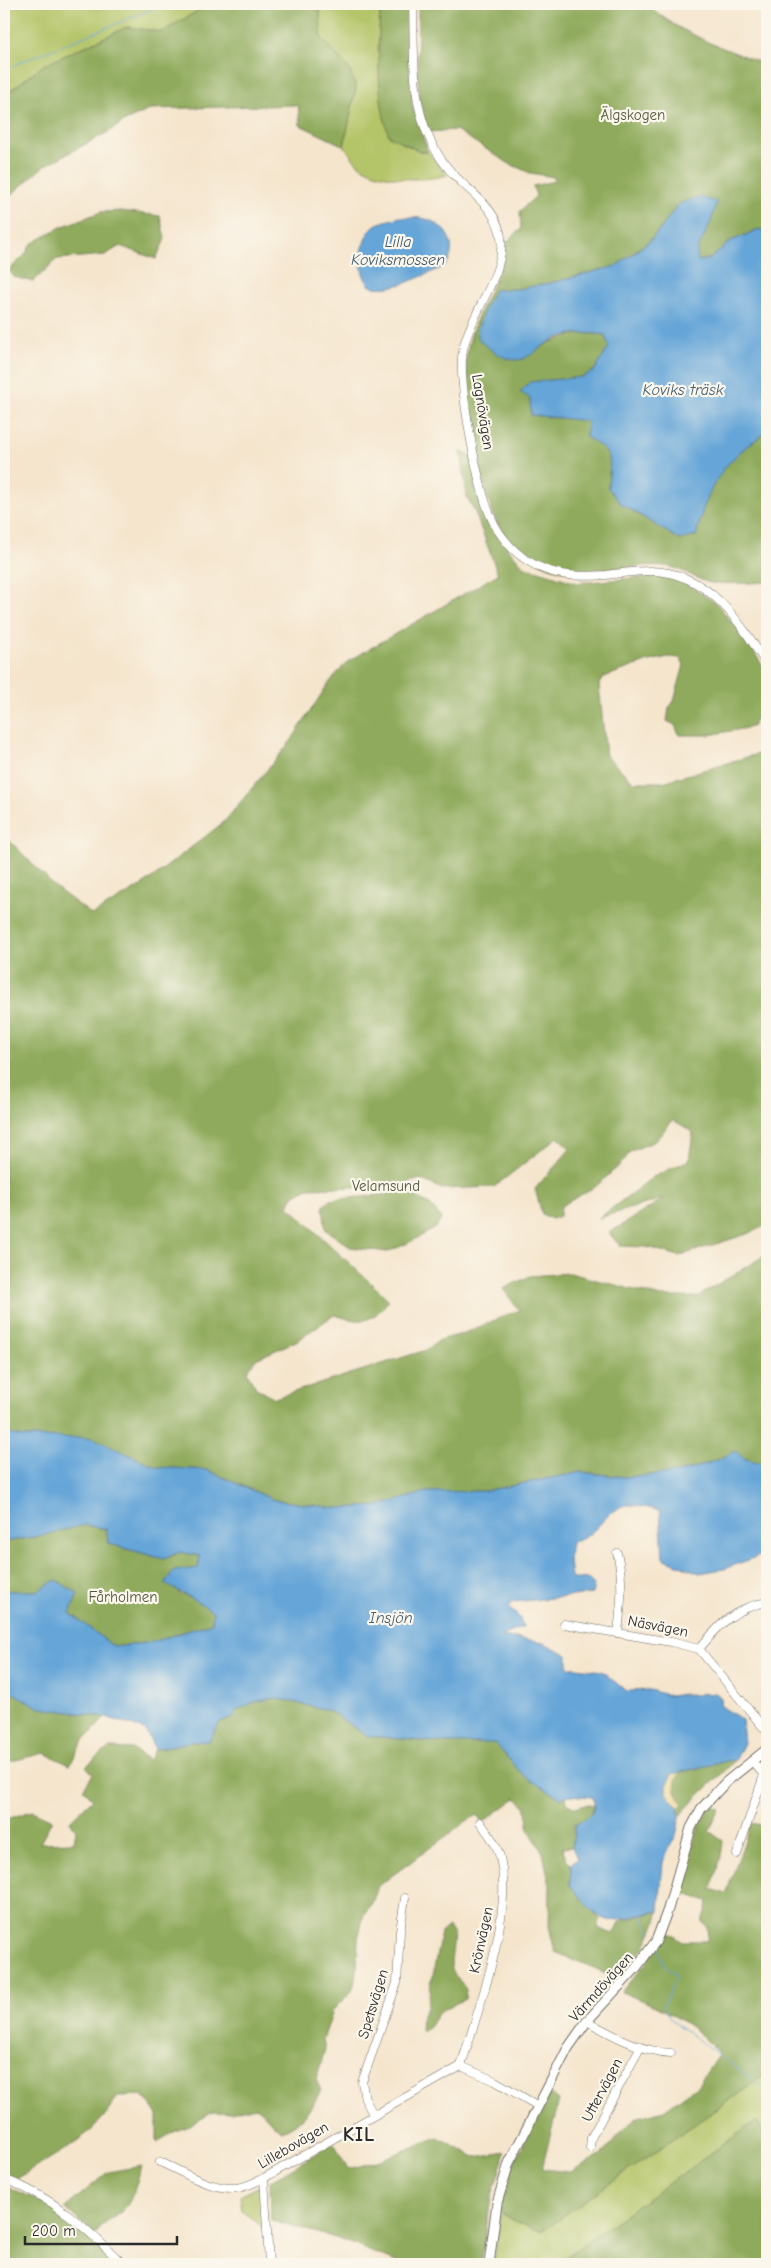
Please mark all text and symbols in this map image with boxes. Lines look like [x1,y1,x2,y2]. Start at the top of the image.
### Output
park label: Älgskogen [601,106,665,124]
water label: Lilla Koviksmossen [351,233,445,269]
street label: Lagnövägen [468,373,498,451]
water label: Koviks träsk [642,381,724,399]
park label: Velamsund [352,1177,420,1195]
park label: Fårholmen [89,1588,157,1606]
water label: Insjön [368,1609,413,1627]
street label: Näsvägen [626,1611,690,1641]
street label: Krönvägen [465,1905,497,1975]
street label: Värmdövägen [565,1949,637,2025]
street label: Spetsvägen [354,1967,392,2041]
street label: Uttervägen [578,2055,626,2125]
street label: Lillebovägen [255,2118,331,2172]
district label: KIL [343,2123,375,2146]
scale bar [25,2213,178,2245]
text: 200 m [32,2222,76,2240]

